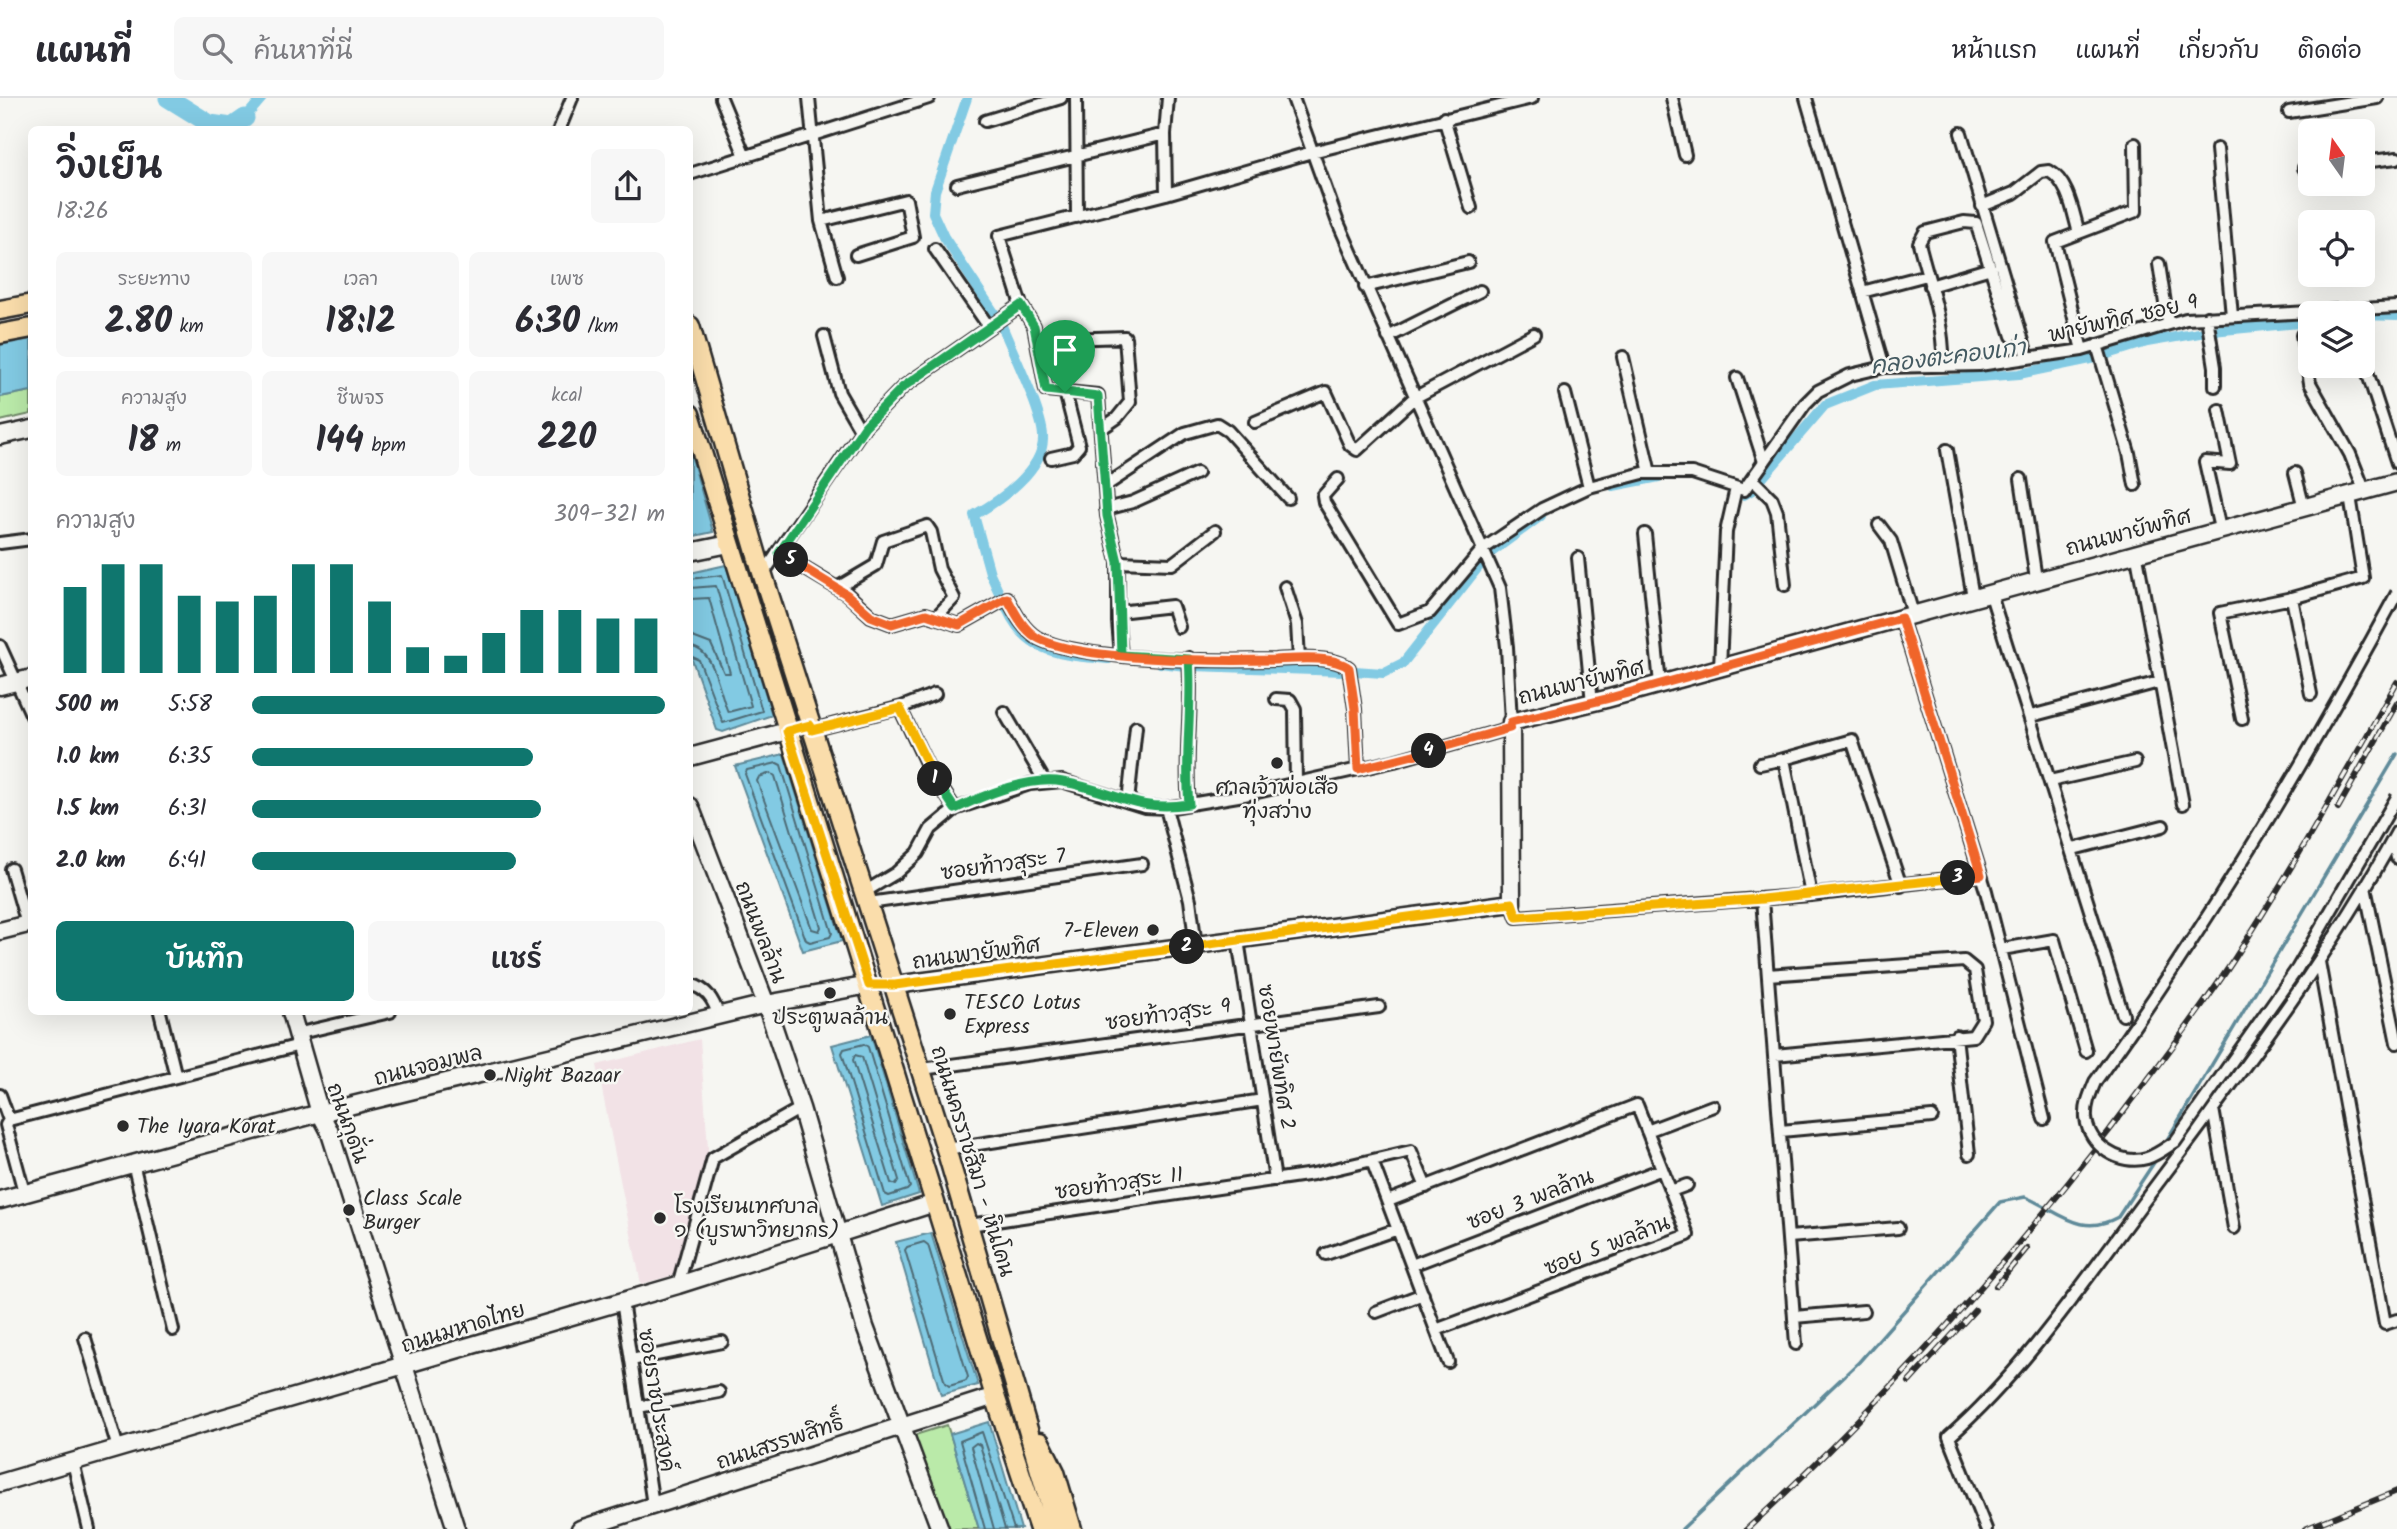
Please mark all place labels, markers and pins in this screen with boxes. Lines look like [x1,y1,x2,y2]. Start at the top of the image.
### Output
pin [1035,320,1095,392]
pin: 5 [774,542,808,578]
pin: 4 [1412,734,1446,768]
marker: ศาลเจ้าพ่อเสือ ทุ่งสว่าง [1269,755,1285,771]
pin: 1 [918,762,953,796]
place label: ศาลเจ้าพ่อเสือ ทุ่งสว่าง [1215,772,1339,829]
pin: 3 [1940,860,1976,896]
place label: 7-Eleven [1063,915,1139,948]
marker: 7-Eleven [1145,922,1161,938]
pin: 2 [1170,930,1204,964]
marker: ประตูพลล้าน [822,985,838,1001]
place label: TESCO Lotus Express [964,987,1081,1044]
place label: ประตูพลล้าน [772,1002,888,1035]
marker: TESCO Lotus Express [942,1006,958,1022]
place label: Night Bazaar [504,1060,621,1093]
marker: Night Bazaar [482,1067,498,1083]
place label: The Iyara Korat [137,1111,277,1144]
marker: The Iyara Korat [115,1118,131,1134]
place label: Class Scale Burger [363,1183,462,1240]
place label: โรงเรียนเทศบาล ๑ (บูรพาวิทยากร) [674,1191,839,1248]
marker: Class Scale Burger [341,1202,357,1218]
marker: โรงเรียนเทศบาล ๑ (บูรพาวิทยากร) [652,1210,668,1226]

